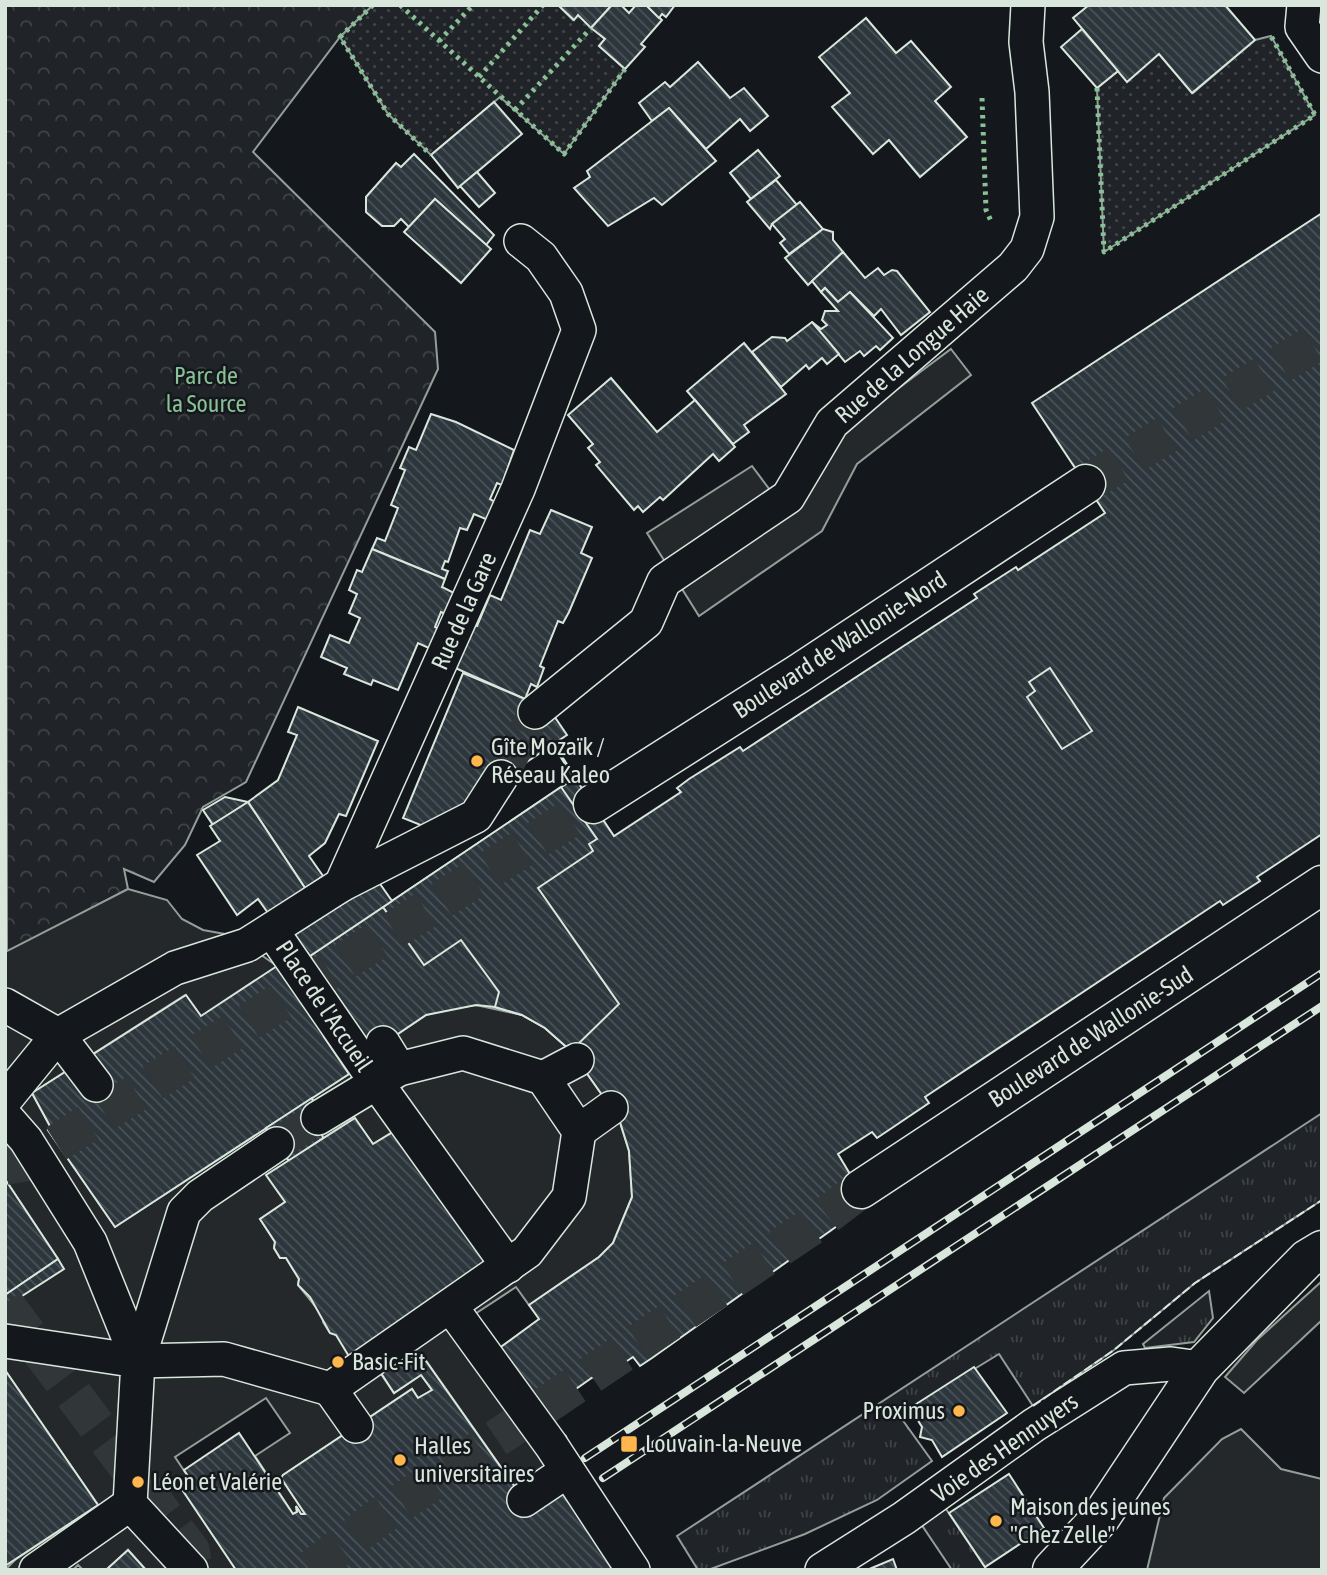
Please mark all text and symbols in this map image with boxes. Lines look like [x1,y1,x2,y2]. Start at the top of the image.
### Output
street label: Rue de la Longue Haie [830,281,994,428]
park label: Parc de la Source [166,362,246,417]
street label: Rue de la Gare [426,548,502,674]
street label: Boulevard de Wallonie-Nord [728,566,951,724]
place label: Gîte Mozaïk / Réseau Kaleo [491,733,610,788]
marker: Gîte Mozaïk / Réseau Kaleo [469,753,485,769]
street label: Place de l'Accueil [271,935,378,1077]
street label: Boulevard de Wallonie-Sud [984,960,1198,1113]
place label: Basic-Fit [352,1348,426,1375]
marker: Basic-Fit [330,1354,346,1370]
street label: Voie des Hennuyers [927,1387,1083,1508]
place label: Proximus [863,1397,945,1424]
marker: Proximus [951,1403,967,1419]
place label: Louvain-la-Neuve [645,1430,802,1457]
place label: Halles universitaires [414,1432,534,1487]
marker: Louvain-la-Neuve [619,1434,639,1454]
marker: Halles universitaires [392,1452,408,1468]
place label: Léon et Valérie [152,1468,282,1495]
marker: Léon et Valérie [130,1474,146,1490]
place label: Maison des jeunes "Chez Zelle" [1010,1493,1171,1548]
marker: Maison des jeunes "Chez Zelle" [988,1513,1004,1529]

